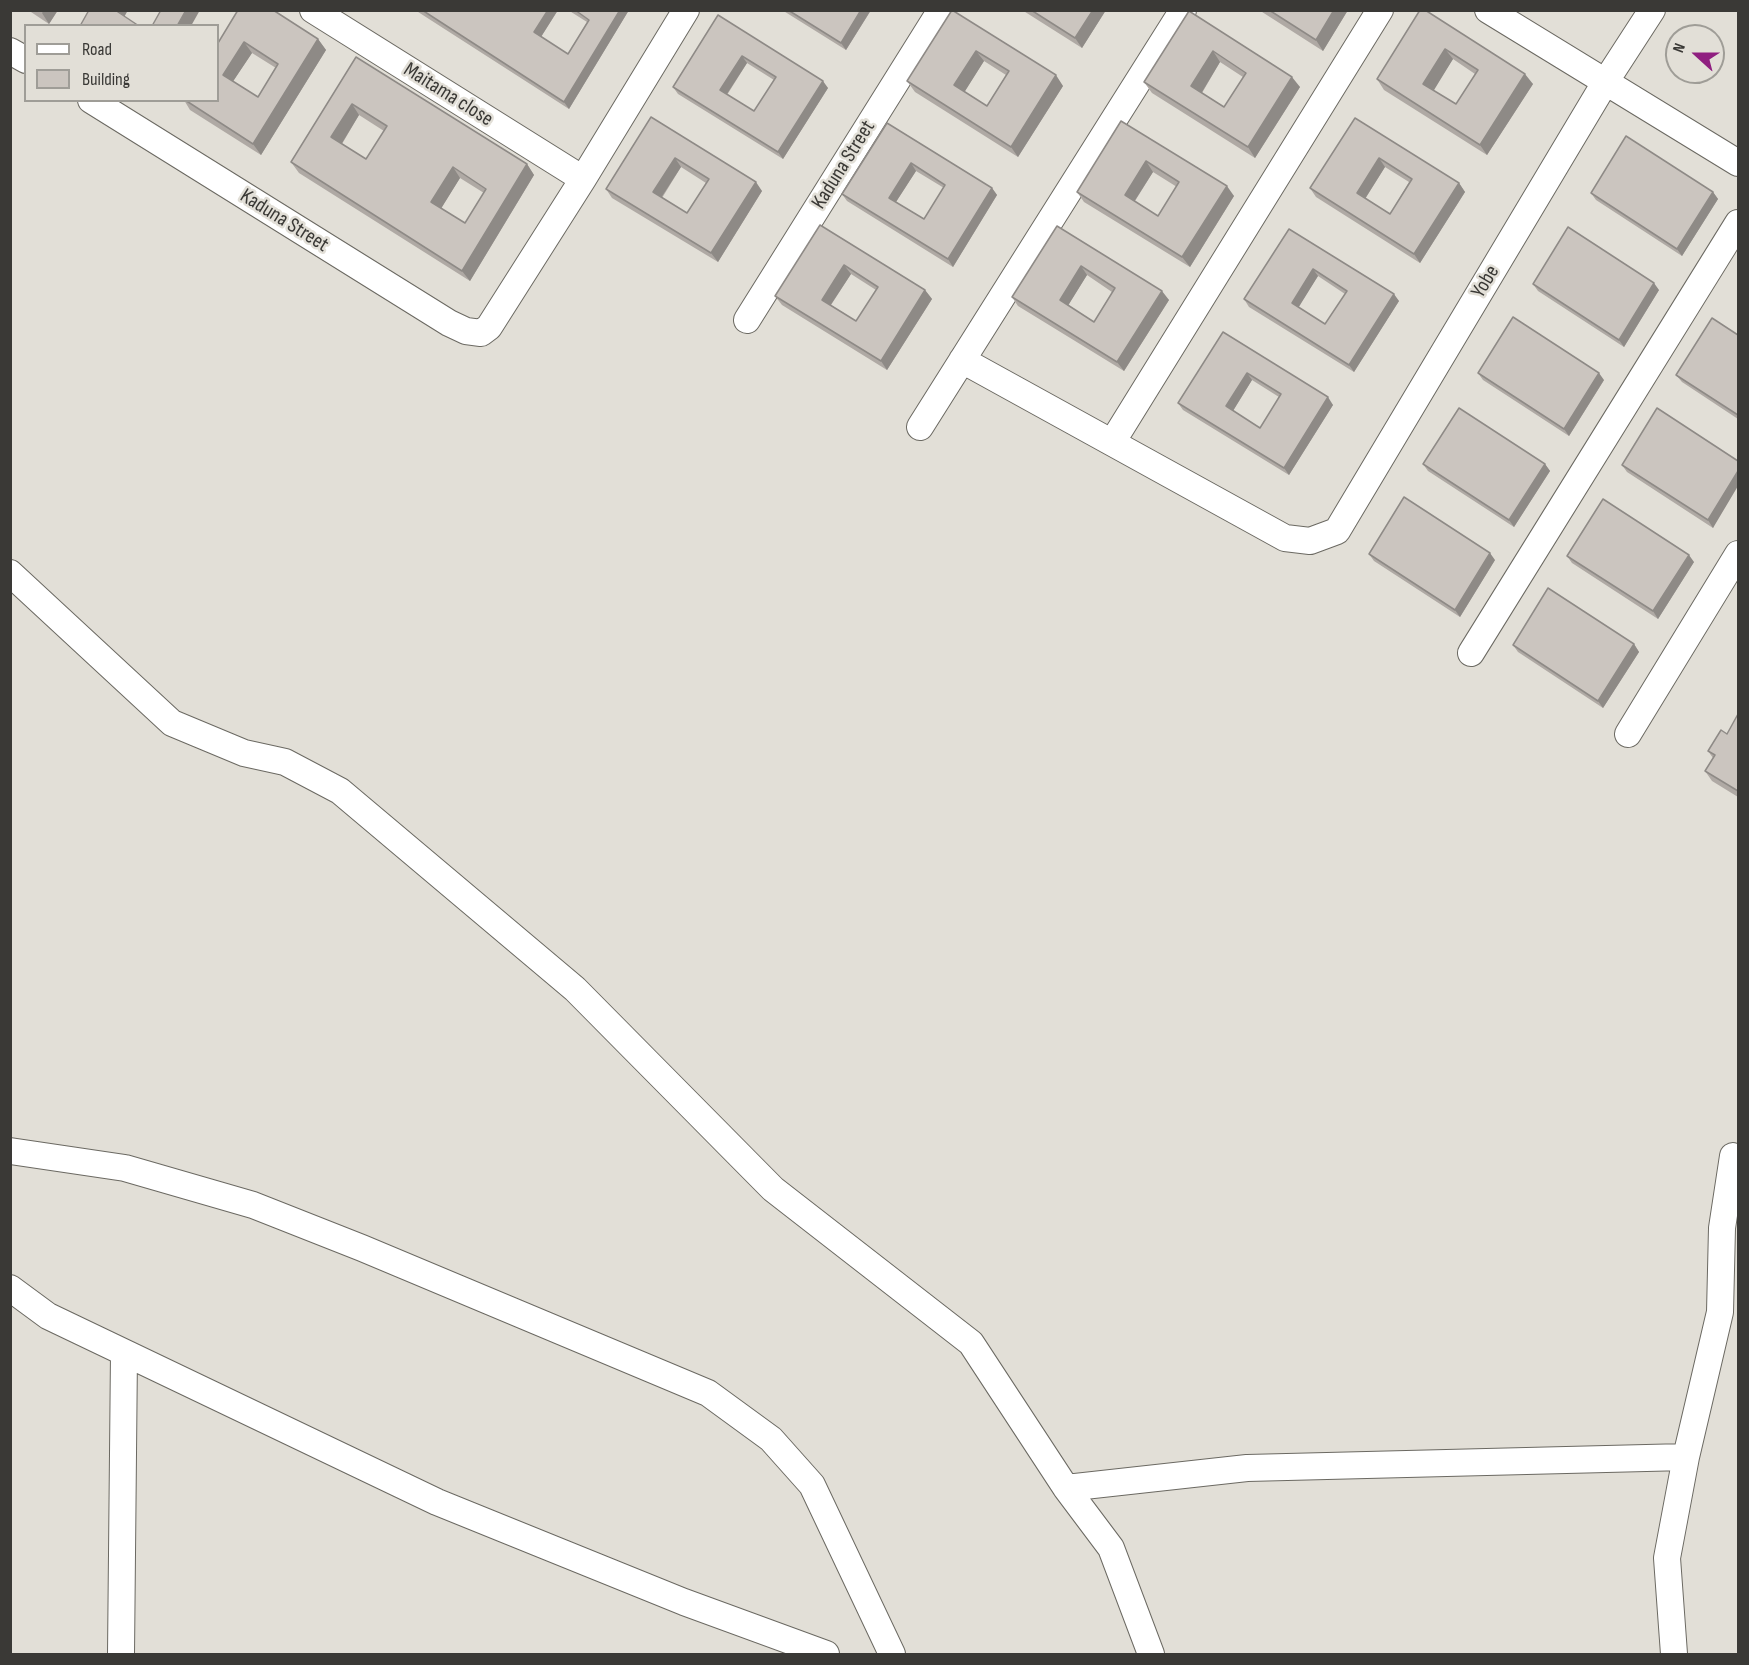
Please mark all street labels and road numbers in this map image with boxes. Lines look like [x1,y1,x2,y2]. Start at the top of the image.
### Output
street label: Maitama close [399,58,497,132]
street label: Kaduna Street [807,116,881,214]
street label: Kaduna Street [235,184,333,258]
street label: Yobe [1467,261,1505,303]

